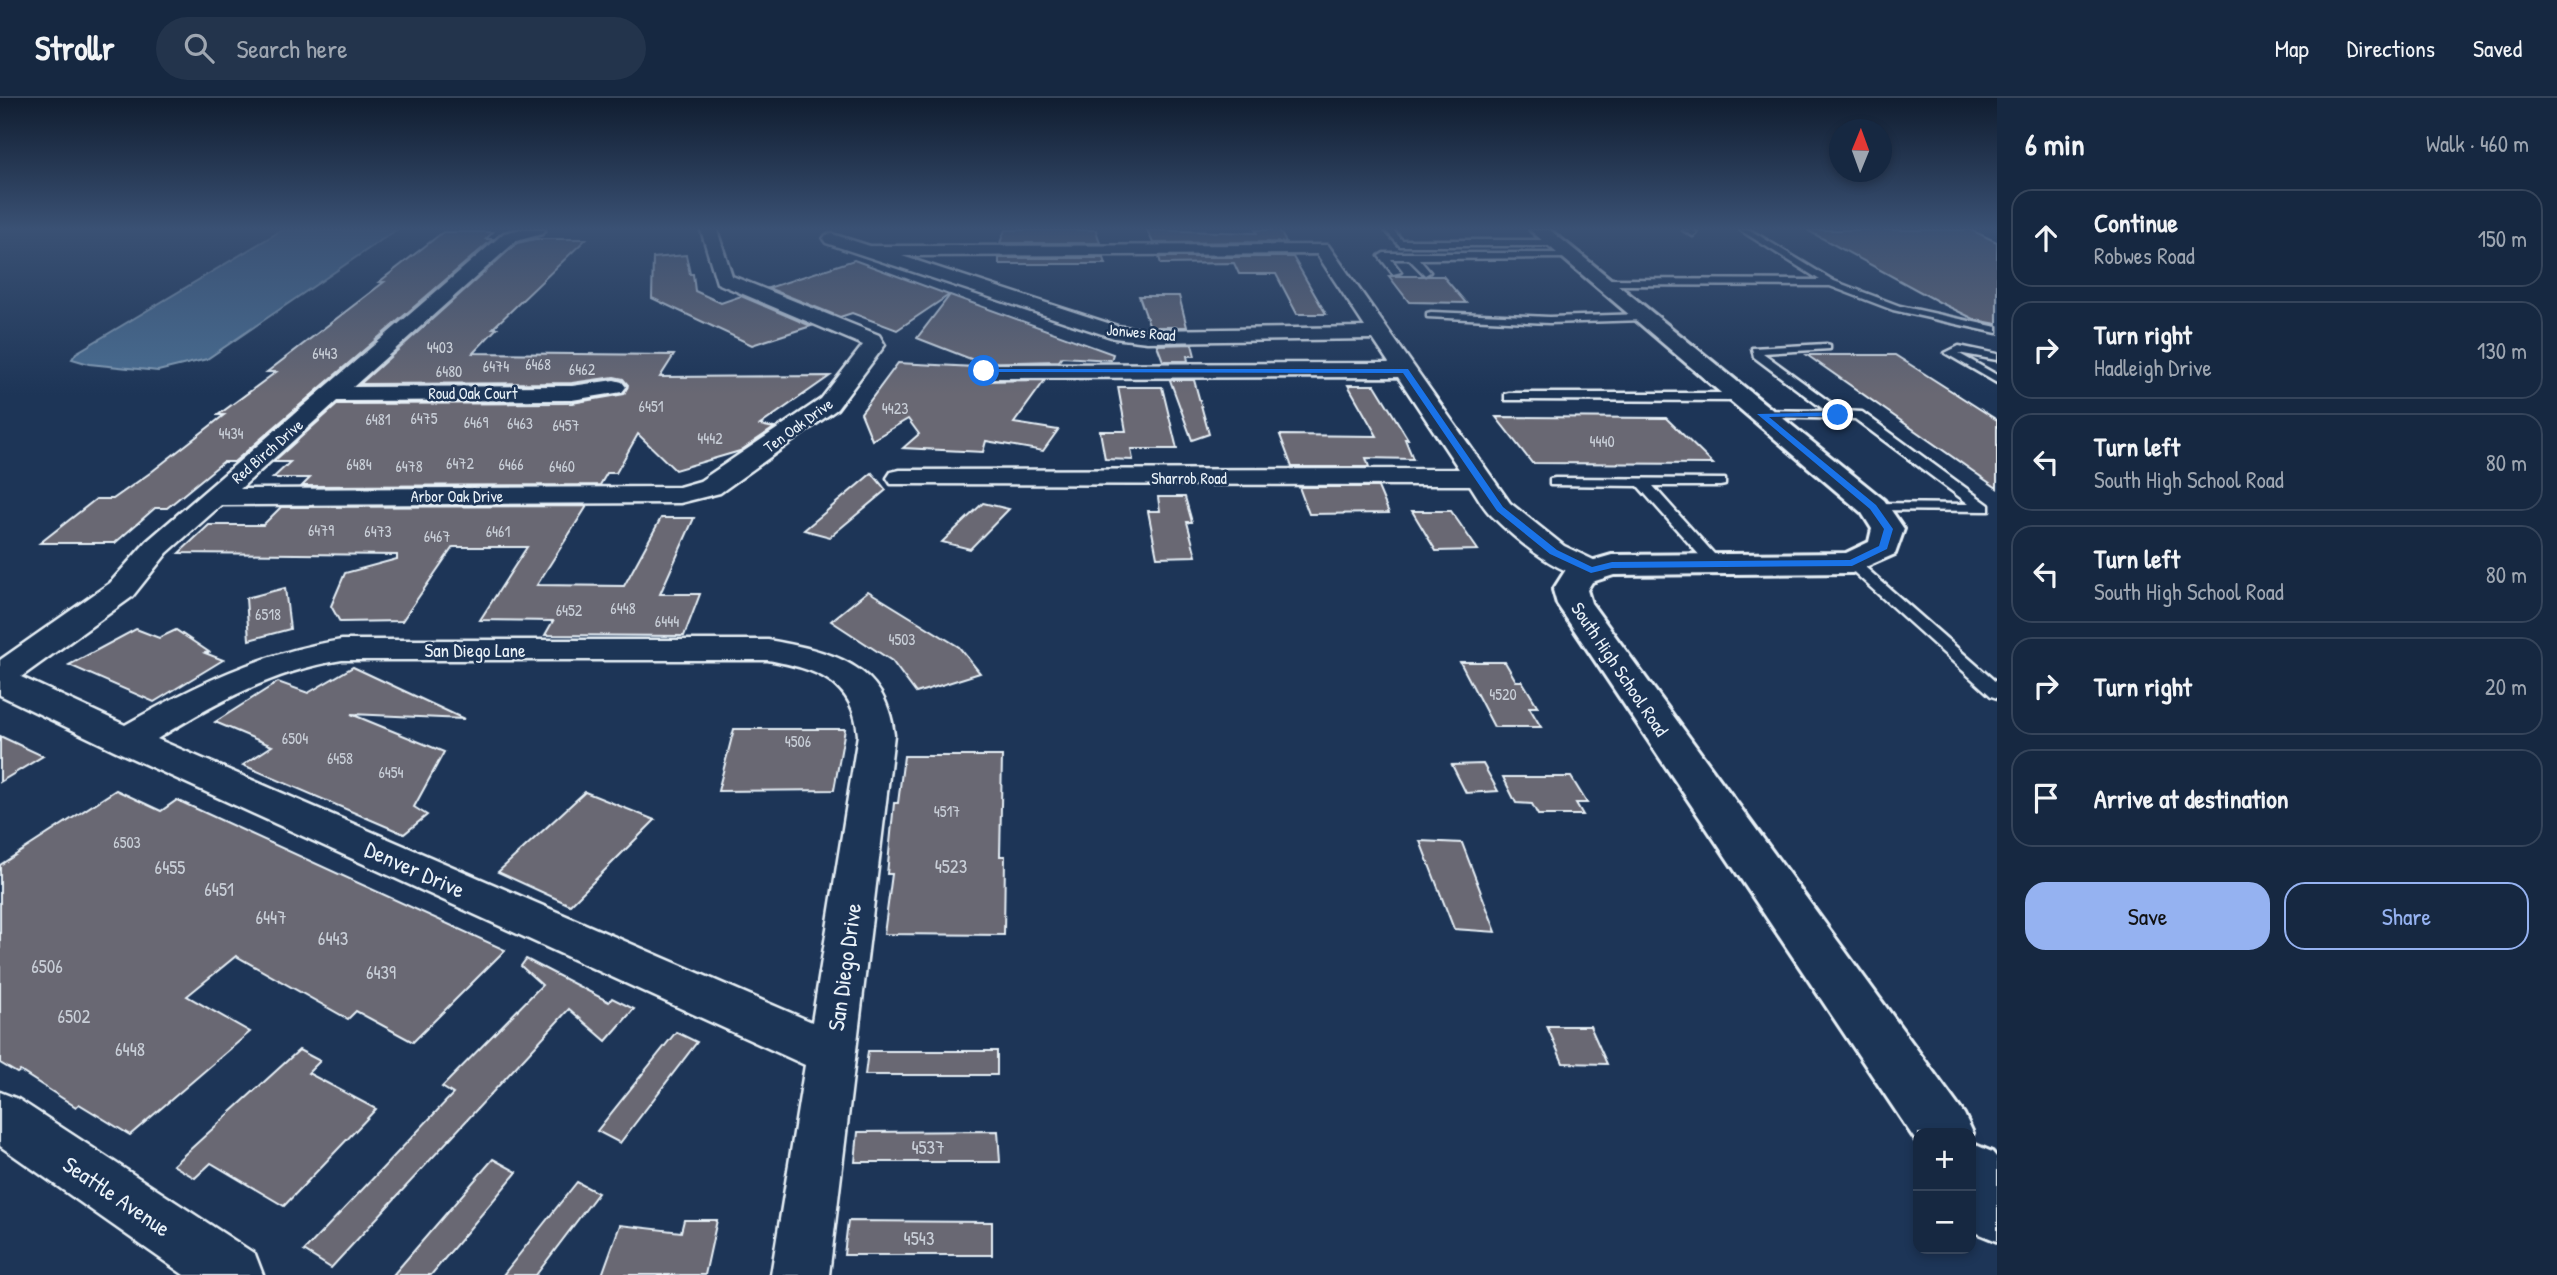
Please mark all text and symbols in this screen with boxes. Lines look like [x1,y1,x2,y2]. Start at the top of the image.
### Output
search box [156,17,646,80]
text: Strollr [35,26,114,70]
icon: search [180,29,218,67]
text: Search here [236,31,348,66]
text: Map [2275,32,2309,64]
text: Directions [2347,32,2435,64]
text: Saved [2473,32,2522,64]
north arrow [1829,119,1892,182]
text: 6 min [2025,124,2085,164]
text: Walk · 460 m [2426,128,2529,159]
text: Continue [2094,205,2178,240]
icon: ahead [2027,219,2065,257]
text: 150 m [2478,223,2527,254]
text: Robwes Road [2094,240,2195,271]
text: Turn right [2094,317,2192,352]
street label: Jonwes Road [1105,318,1177,346]
icon: right [2027,331,2065,369]
text: 130 m [2477,335,2527,366]
house number: 4403 [427,336,453,358]
house number: 6443 [312,342,338,364]
text: Hadleigh Drive [2094,352,2212,383]
house number: 6468 [525,353,551,375]
house number: 6474 [483,355,509,377]
route start [968,355,999,386]
house number: 6462 [569,358,596,380]
house number: 6480 [436,360,462,382]
street label: Roud Oak Court [429,382,518,404]
street label: Ten Oak Drive [759,392,837,458]
house number: 6451 [639,395,664,417]
house number: 4423 [882,397,908,419]
route end [1822,399,1853,430]
house number: 6475 [410,407,438,429]
house number: 6481 [365,408,391,430]
house number: 6469 [464,411,488,433]
house number: 6463 [507,412,533,434]
street label: Red Birch Drive [227,413,308,488]
house number: 6457 [552,414,580,436]
house number: 4434 [218,422,244,444]
house number: 4442 [697,427,723,449]
text: Turn left [2094,429,2180,464]
house number: 4440 [1589,430,1615,452]
icon: left [2027,443,2065,481]
text: 80 m [2486,447,2527,478]
house number: 6472 [446,452,474,474]
house number: 6484 [346,453,372,475]
house number: 6466 [498,453,524,475]
house number: 6478 [395,455,423,477]
house number: 6460 [549,455,575,477]
text: South High School Road [2094,464,2284,495]
street label: Sharrob Road [1151,467,1227,489]
street label: Arbor Oak Drive [411,485,504,507]
house number: 6479 [308,519,334,541]
house number: 6473 [364,520,392,542]
house number: 6461 [486,520,510,542]
house number: 6467 [424,525,450,547]
text: Turn left [2094,541,2180,576]
icon: left [2027,555,2065,593]
text: 80 m [2486,559,2527,590]
text: South High School Road [2094,576,2284,607]
house number: 6448 [610,597,636,619]
street label: South High School Road [1565,597,1675,742]
house number: 6452 [556,599,583,621]
house number: 6518 [255,603,281,625]
house number: 6444 [655,610,679,632]
house number: 4503 [888,628,916,650]
street label: San Diego Lane [424,637,526,663]
icon: right [2027,667,2065,705]
text: Turn right [2094,669,2192,704]
text: 20 m [2485,671,2527,702]
house number: 4520 [1489,683,1517,705]
house number: 6504 [282,727,308,749]
house number: 4506 [785,730,811,752]
house number: 6458 [327,747,353,769]
house number: 6454 [378,761,404,783]
icon: arrive [2027,779,2065,817]
text: Arrive at destination [2094,781,2289,816]
house number: 4517 [934,800,960,822]
house number: 6503 [113,831,141,853]
street label: Denver Drive [360,833,470,905]
house number: 4523 [935,853,967,879]
house number: 6455 [155,854,185,880]
house number: 6451 [204,876,234,902]
button: Save [2025,882,2270,950]
button: Share [2284,882,2529,950]
street label: San Diego Drive [820,901,868,1033]
house number: 6447 [255,904,287,930]
house number: 6443 [318,925,348,951]
house number: 6506 [31,953,63,979]
house number: 6439 [366,959,396,985]
house number: 6502 [57,1003,91,1029]
house number: 6448 [115,1036,145,1062]
map controls [1913,1128,1976,1254]
button: + [1913,1128,1976,1191]
house number: 4537 [911,1134,945,1160]
street label: Seattle Avenue [57,1149,177,1243]
button: − [1913,1191,1976,1254]
house number: 4543 [904,1225,934,1251]

